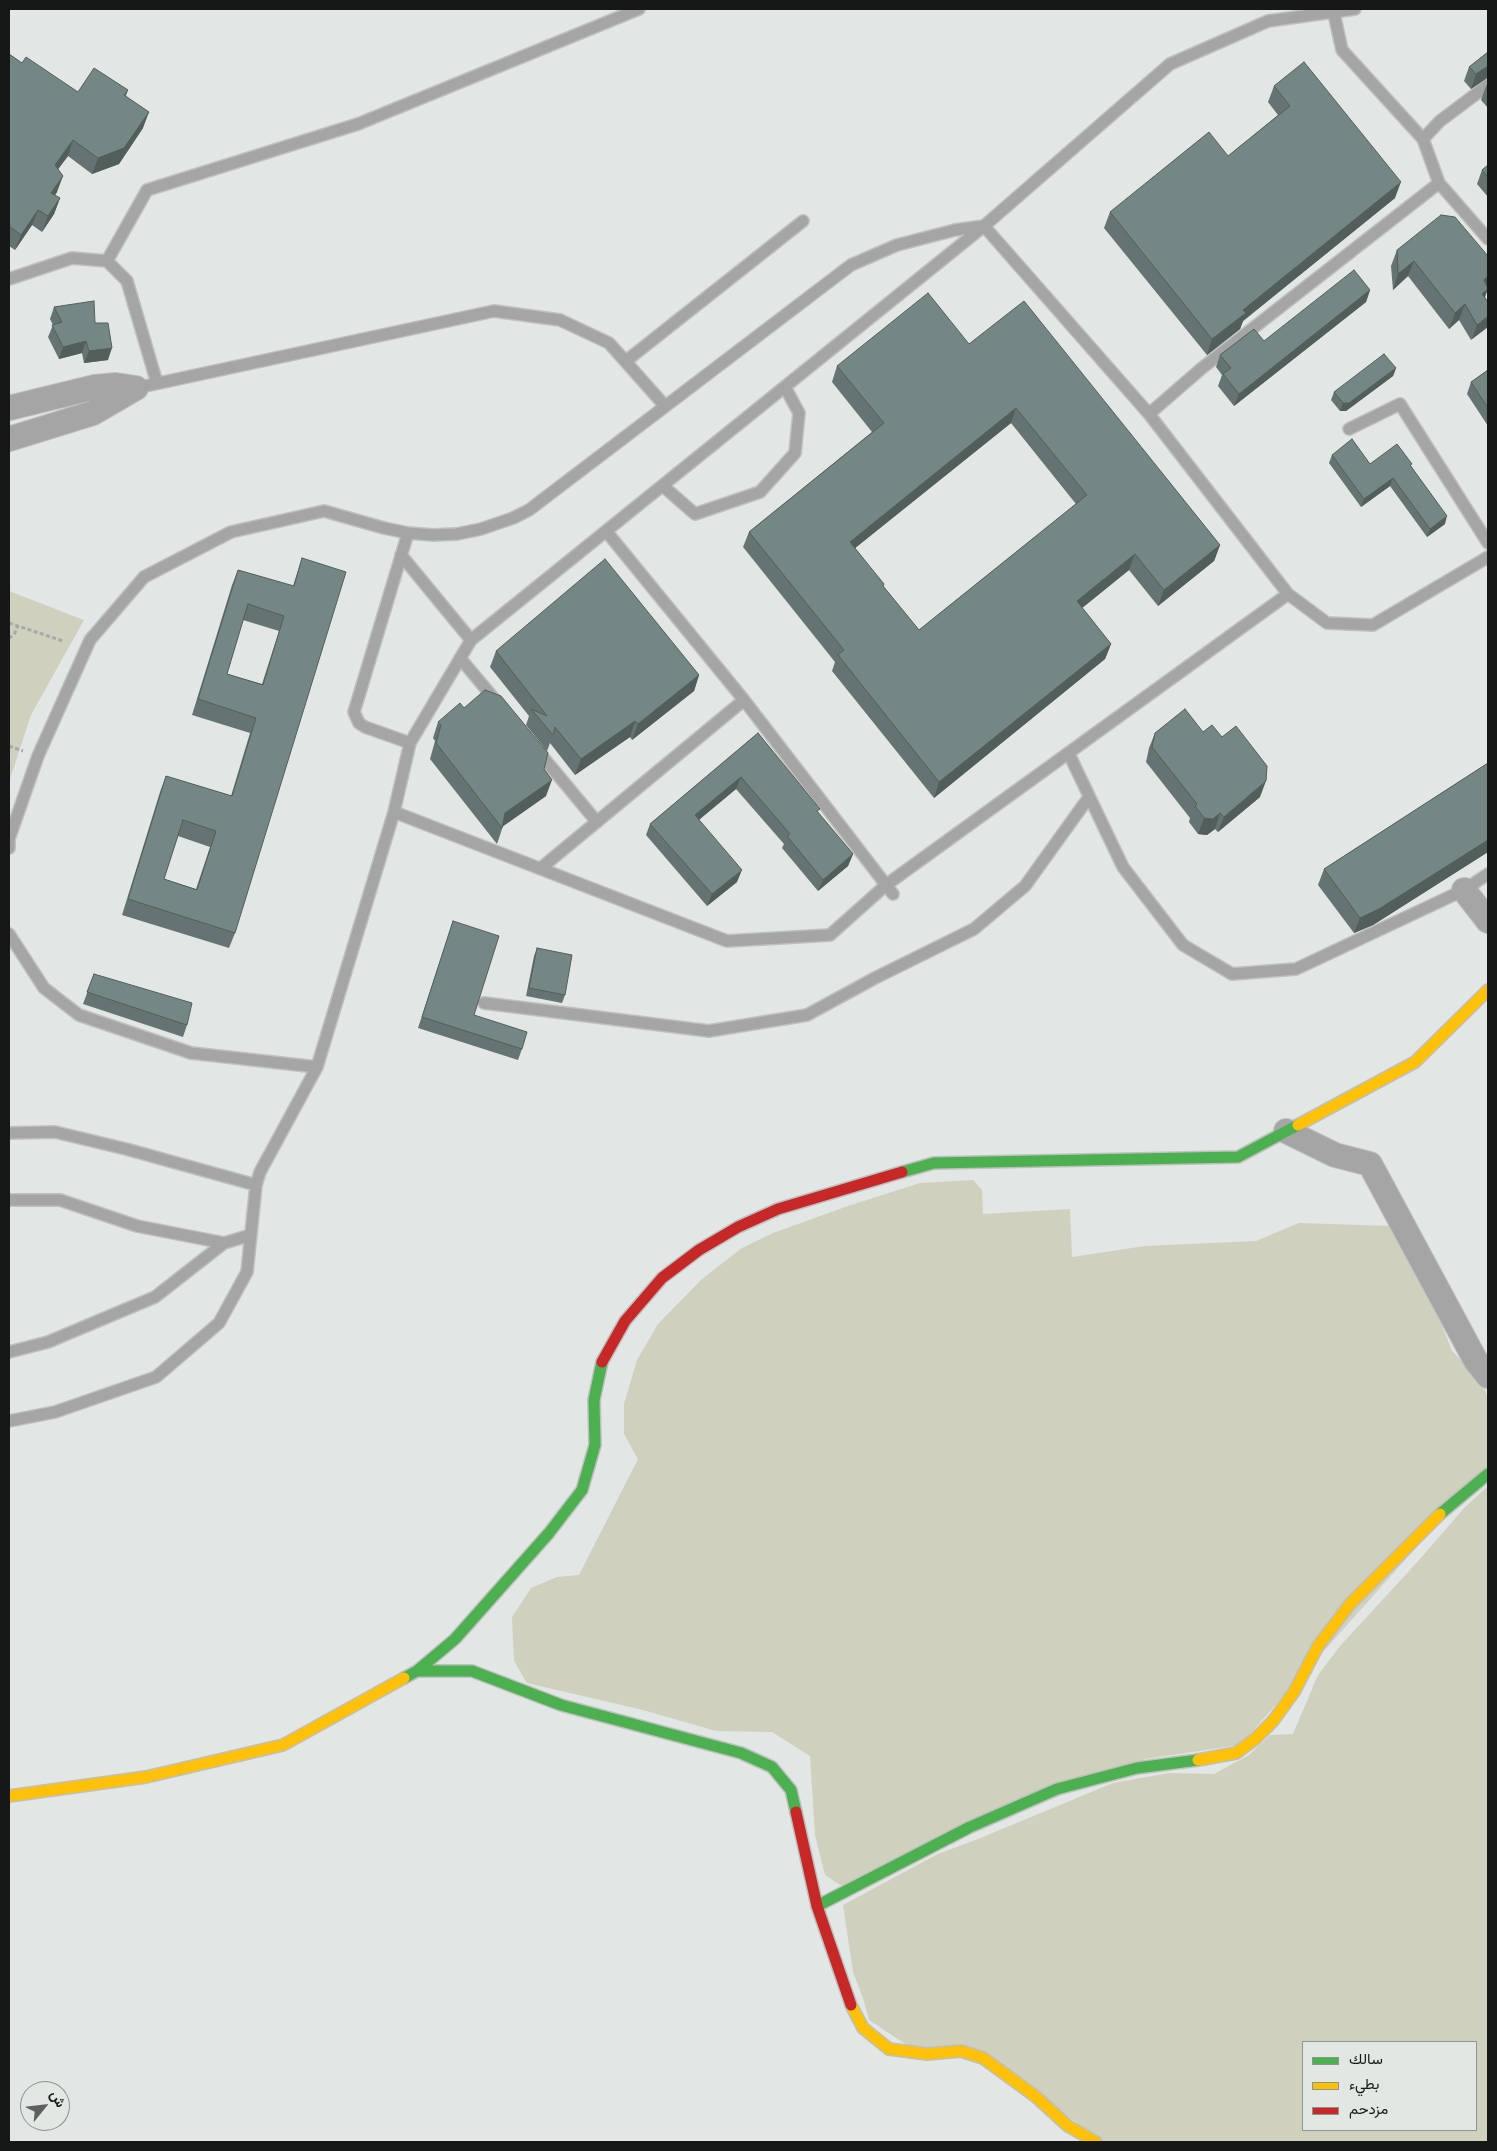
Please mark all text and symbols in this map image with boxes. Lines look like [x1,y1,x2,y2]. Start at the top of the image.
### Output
legend [1302,2041,1477,2131]
text: سالك [1349,2051,1383,2067]
text: بطيء [1349,2076,1379,2092]
north arrow [20,2081,70,2131]
text: ش [47,2088,68,2110]
text: مزدحم [1349,2101,1388,2117]

